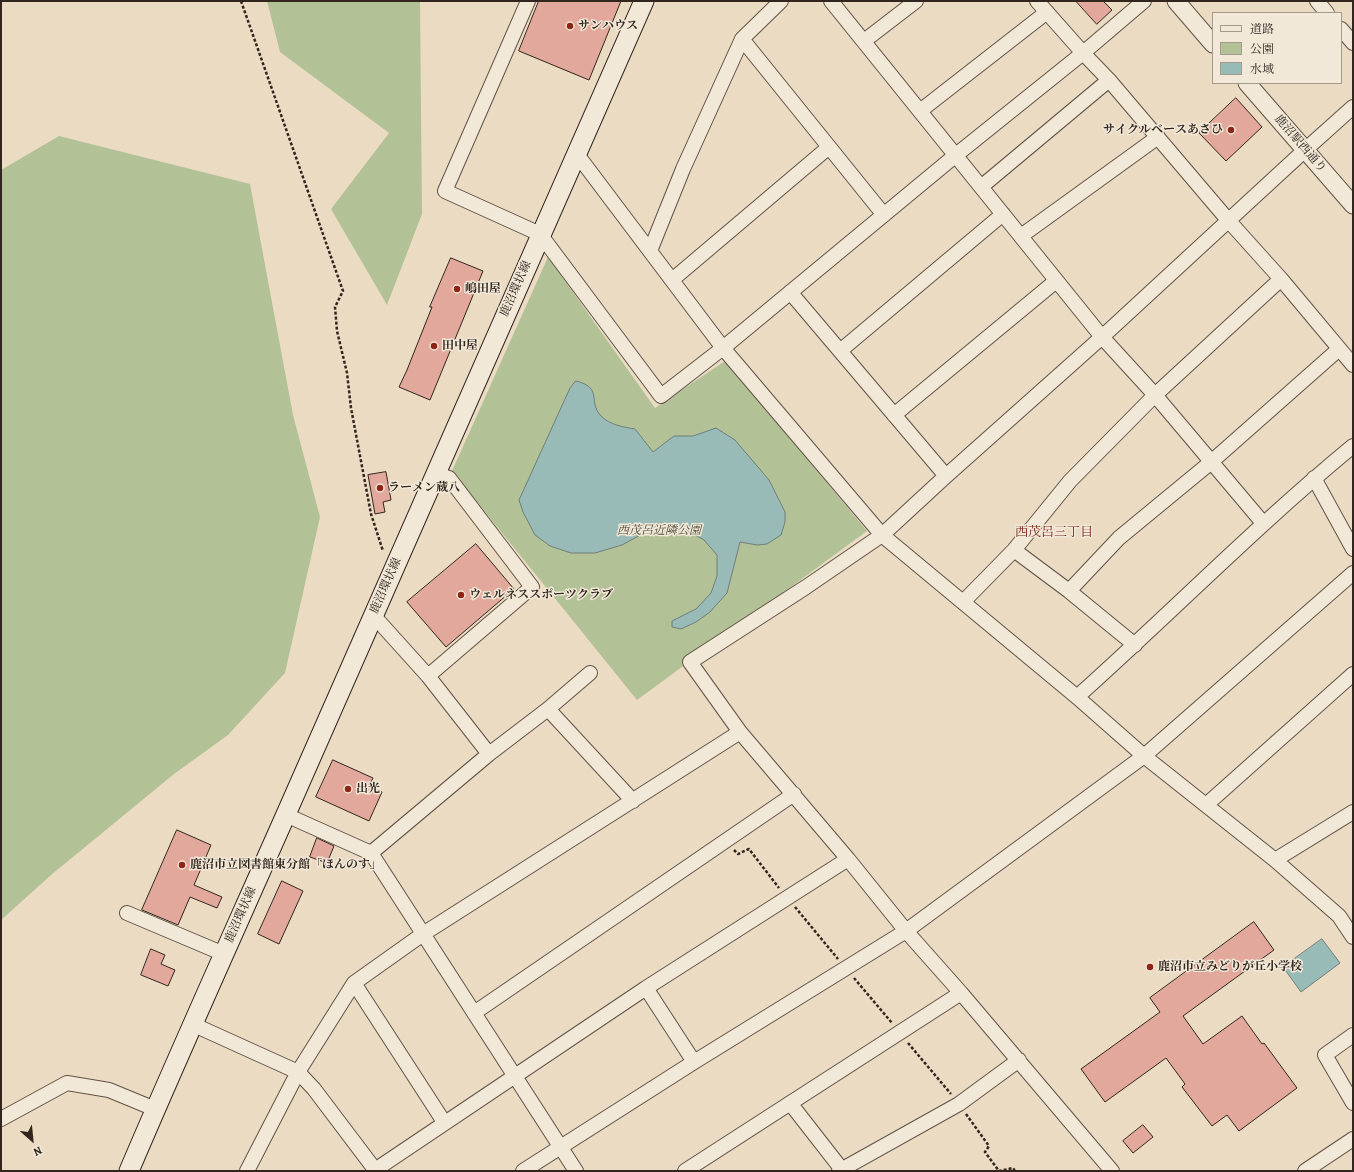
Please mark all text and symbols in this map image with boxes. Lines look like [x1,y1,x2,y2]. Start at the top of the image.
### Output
legend [1212,12,1342,84]
place label: サンハウス [578,19,638,33]
marker: サンハウス [565,21,575,31]
text: 道路 [1250,21,1274,37]
text: 公園 [1250,41,1274,57]
text: 水域 [1250,61,1274,77]
street label: 鹿沼駅西通り [1271,112,1329,176]
place label: サイクルベースあさひ [1103,123,1223,137]
marker: サイクルベースあさひ [1226,125,1236,135]
street label: 鹿沼環状線 [497,259,535,319]
place label: 嶋田屋 [465,282,501,296]
marker: 嶋田屋 [452,284,462,294]
place label: 田中屋 [442,339,478,353]
marker: 田中屋 [429,341,439,351]
place label: ラーメン蔵八 [388,481,460,495]
marker: ラーメン蔵八 [375,483,385,493]
park label: 西茂呂近隣公園 [617,524,701,538]
district label: 西茂呂三丁目 [1015,525,1093,541]
street label: 鹿沼環状線 [367,556,405,616]
place label: ウェルネススポーツクラブ [469,588,613,602]
marker: ウェルネススポーツクラブ [456,590,466,600]
place label: 出光 [356,782,380,796]
marker: 出光 [343,784,353,794]
place label: 鹿沼市立図書館東分館「ほんのす」 [190,858,382,872]
marker: 鹿沼市立図書館東分館「ほんのす」 [177,860,187,870]
street label: 鹿沼環状線 [222,885,260,945]
place label: 鹿沼市立みどりが丘小学校 [1158,960,1302,974]
marker: 鹿沼市立みどりが丘小学校 [1145,962,1155,972]
north arrow [12,1120,52,1160]
text: N [31,1143,45,1160]

